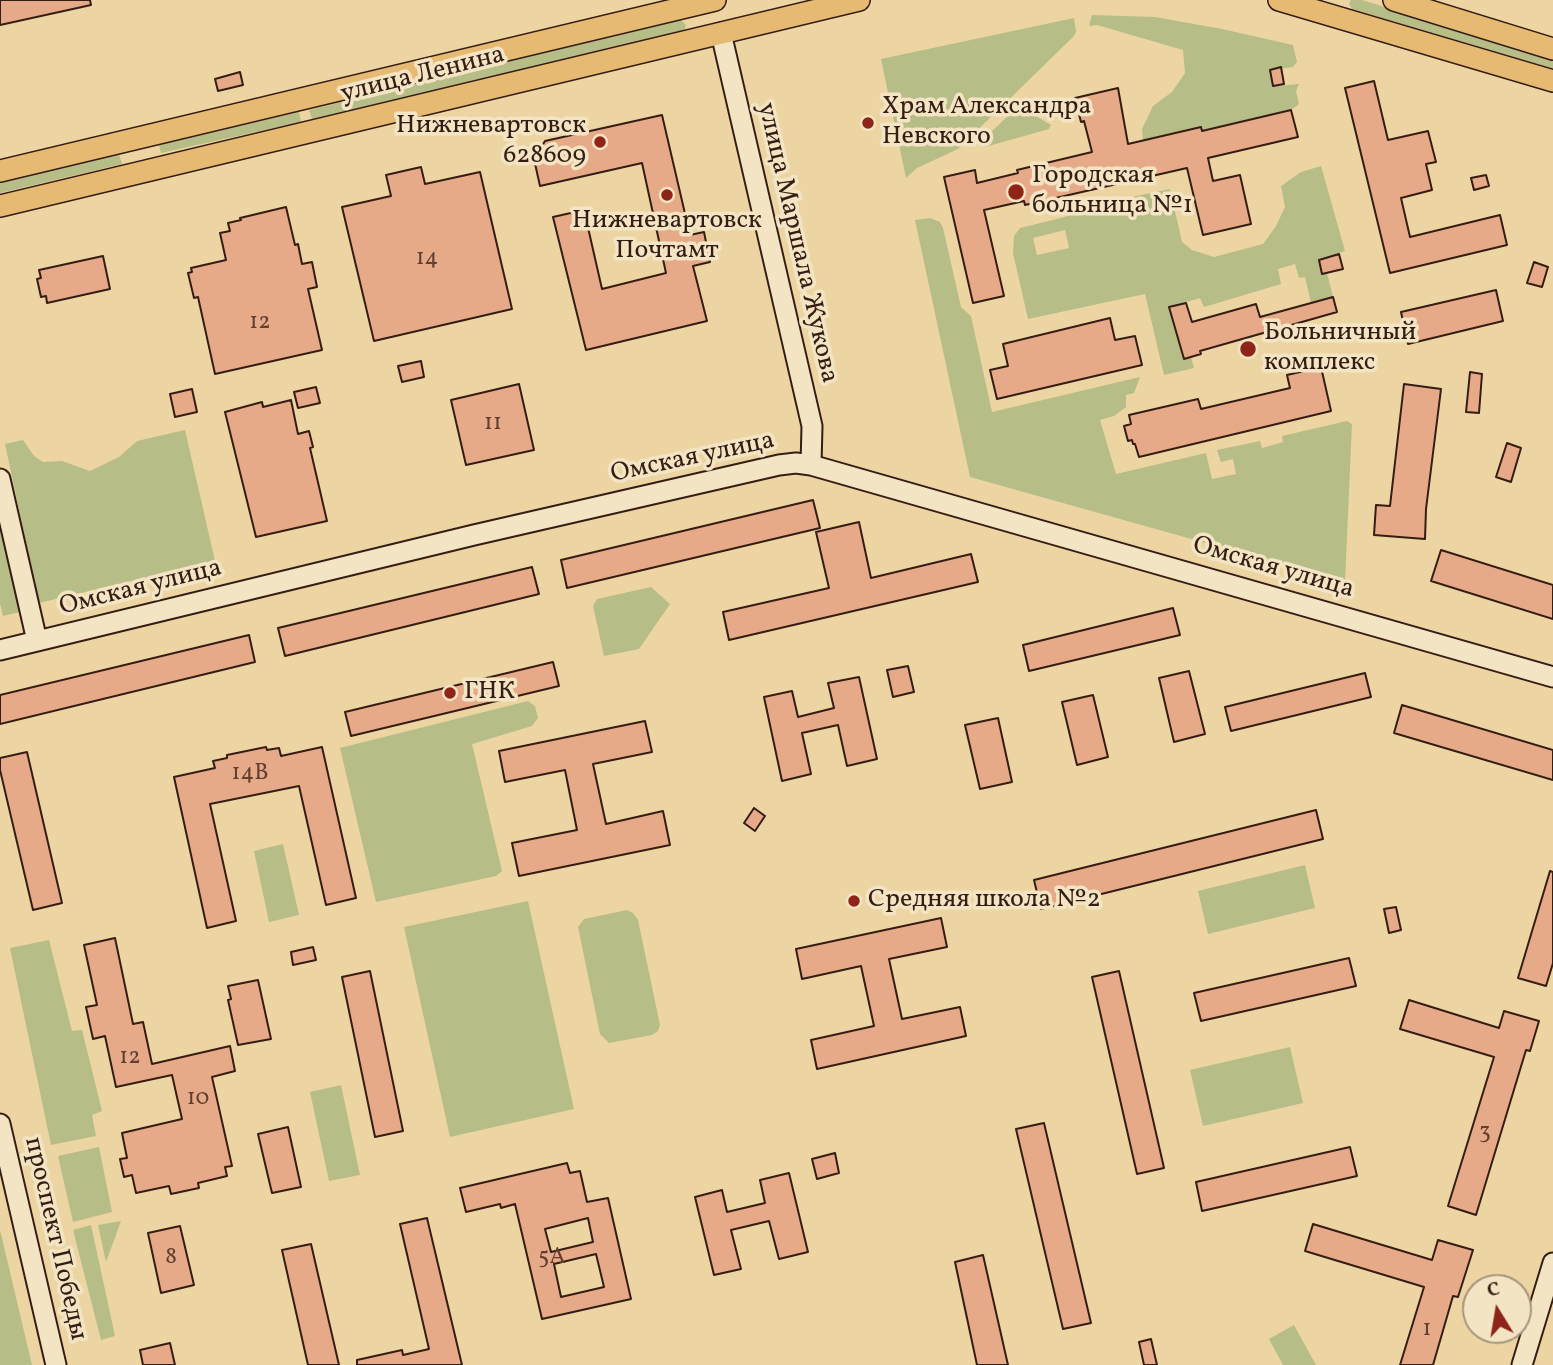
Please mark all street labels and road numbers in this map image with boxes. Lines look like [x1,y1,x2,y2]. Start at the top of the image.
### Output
street label: улица Ленина [338,41,508,111]
street label: улица Маршала Жукова [749,100,843,386]
street label: Омская улица [608,426,778,492]
street label: Омская улица [1189,531,1357,607]
street label: Омская улица [57,554,225,624]
street label: проспект Победы [15,1134,93,1344]

